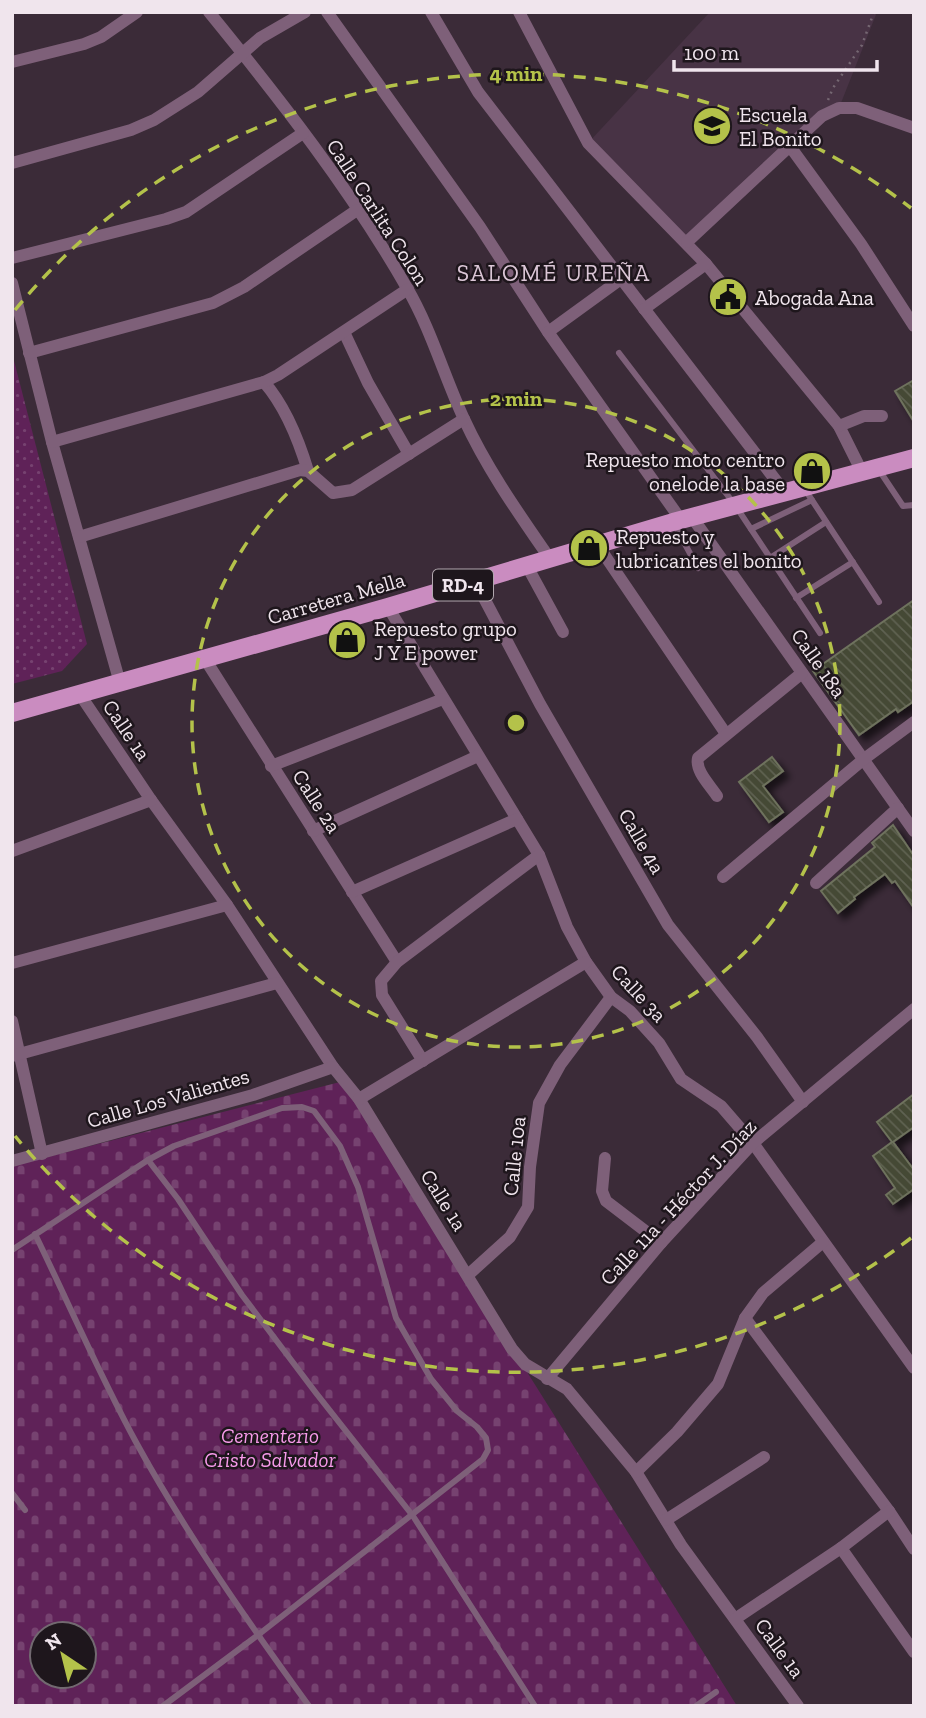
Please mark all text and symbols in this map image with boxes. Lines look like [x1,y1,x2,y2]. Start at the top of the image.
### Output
scale bar [674,28,877,72]
text: 100 m [684,40,739,65]
text: 4 min [489,61,543,86]
place label: Escuela El Bonito [739,102,822,151]
school or university icon: Escuela El Bonito [691,105,733,147]
street label: Calle Carlita Colon [322,134,434,290]
district label: SALOMÉ UREÑA [457,259,651,287]
public building icon: Abogada Ana [707,276,749,318]
place label: Abogada Ana [755,285,874,310]
text: 2 min [490,386,543,411]
place label: Repuesto moto centro onelode la base [585,447,785,496]
shop icon: Repuesto moto centro onelode la base [791,450,833,492]
place label: Repuesto y lubricantes el bonito [616,524,801,573]
shop icon: Repuesto y lubricantes el bonito [568,527,610,569]
street label: Carretera Mella [264,566,408,630]
road number: RD-4 [433,570,493,600]
place label: Repuesto grupo J Y E power [374,616,517,665]
shop icon: Repuesto grupo J Y E power [326,619,368,661]
street label: Calle 18a [786,623,852,703]
street label: Calle 1a [98,695,156,765]
centre of rings [504,711,528,735]
street label: Calle 2a [287,765,347,837]
street label: Calle 4a [613,804,671,878]
street label: Calle 3a [606,959,672,1027]
street label: Calle Los Valientes [84,1063,252,1133]
street label: Calle 11a - Héctor J. Díaz [595,1114,762,1290]
street label: Calle 10a [497,1115,531,1197]
street label: Calle 1a [415,1165,473,1235]
park label: Cementerio Cristo Salvador [204,1423,336,1472]
street label: Calle 1a [750,1613,810,1683]
north arrow [28,1620,98,1690]
text: N [41,1628,66,1655]

